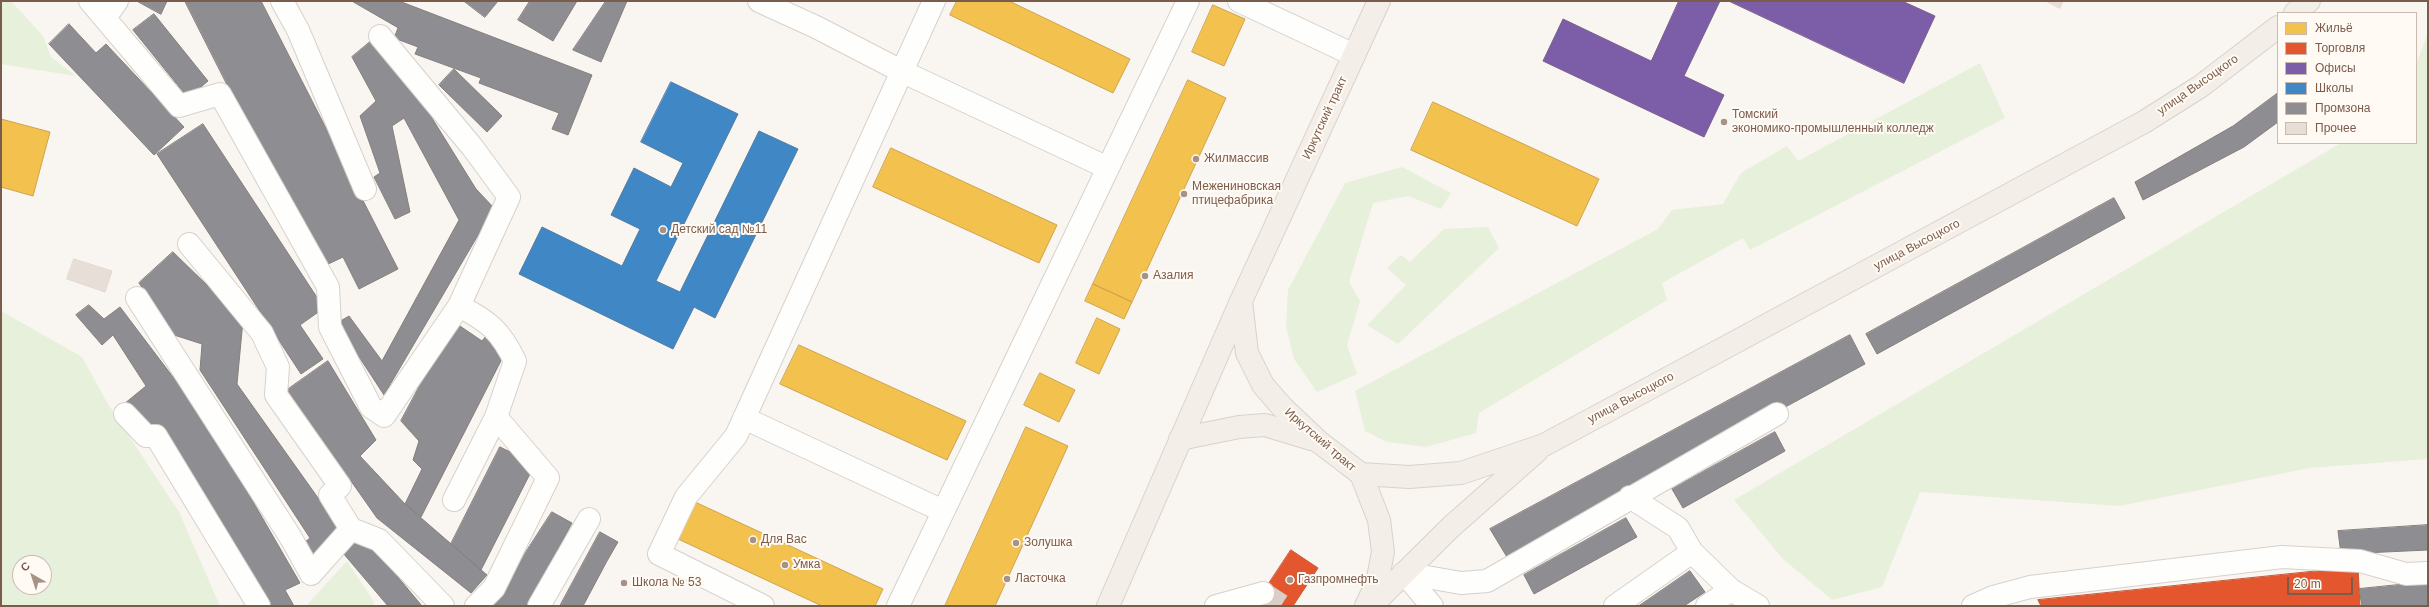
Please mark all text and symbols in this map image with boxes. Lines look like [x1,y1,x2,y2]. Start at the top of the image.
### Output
legend [2277,12,2417,144]
text: Жильё [2315,21,2353,35]
text: Торговля [2315,41,2365,55]
street label: улица Высоцкого [2155,52,2241,118]
text: Офисы [2315,61,2356,75]
street label: Иркутский тракт [1300,74,1350,162]
text: Школы [2315,81,2353,95]
text: Промзона [2315,101,2370,115]
place label: Томский экономико-промышленный колледж [1732,108,1934,136]
marker: Томский экономико-промышленный колледж [1719,117,1729,127]
text: Прочее [2315,121,2356,135]
place label: Жилмассив [1204,152,1269,166]
marker: Жилмассив [1191,154,1201,164]
place label: Межениновская птицефабрика [1192,180,1281,208]
marker: Межениновская птицефабрика [1179,189,1189,199]
street label: улица Высоцкого [1871,216,1963,274]
place label: Детский сад №11 [671,223,767,237]
marker: Детский сад №11 [658,225,668,235]
place label: Азалия [1153,269,1193,283]
marker: Азалия [1140,271,1150,281]
street label: улица Высоцкого [1585,369,1677,427]
street label: Иркутский тракт [1281,405,1359,475]
place label: Для Вас [761,533,807,547]
marker: Для Вас [748,535,758,545]
place label: Золушка [1024,536,1072,550]
marker: Золушка [1011,538,1021,548]
north arrow [12,555,52,595]
place label: Умка [793,558,821,572]
text: С [18,559,32,574]
marker: Умка [780,560,790,570]
scale bar [2289,569,2355,595]
place label: Ласточка [1015,572,1066,586]
place label: Газпромнефть [1298,573,1379,587]
marker: Ласточка [1002,574,1012,584]
marker: Газпромнефть [1285,575,1295,585]
place label: Школа № 53 [632,576,701,590]
text: 20 m [2294,577,2321,591]
marker: Школа № 53 [619,578,629,588]

